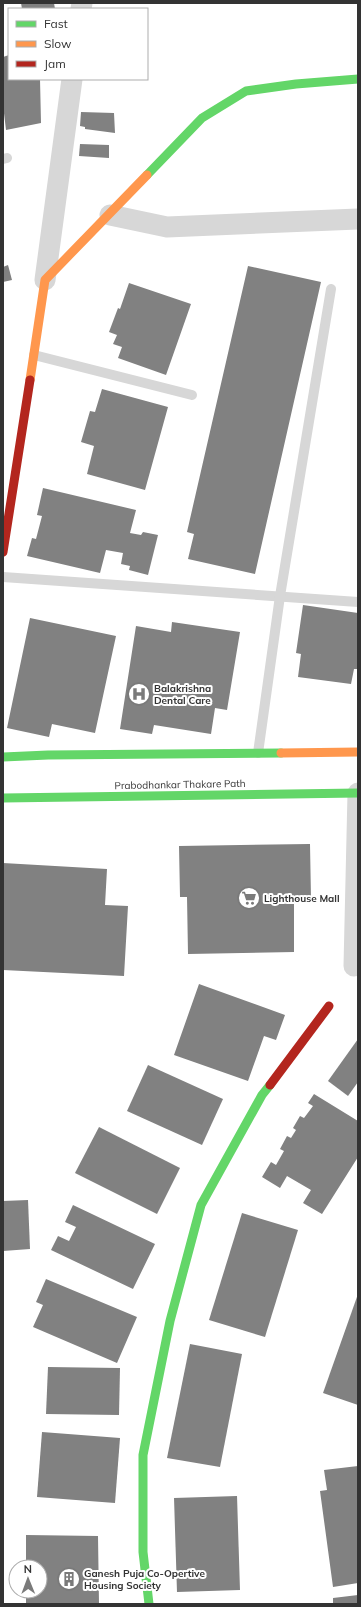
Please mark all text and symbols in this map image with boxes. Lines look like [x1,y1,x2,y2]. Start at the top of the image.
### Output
legend [8,8,148,80]
text: Fast [44,16,68,31]
text: Slow [44,36,72,51]
text: Jam [44,56,66,71]
hospital icon: Balakrishna Dental Care [126,681,152,707]
place label: Balakrishna Dental Care [154,682,211,707]
street label: Prabodhankar Thakare Path [114,777,246,792]
supermarket icon: Lighthouse Mall [236,885,262,911]
place label: Lighthouse Mall [264,892,340,905]
north arrow [8,1559,48,1599]
text: N [24,1562,32,1576]
building icon: Ganesh Puja Co-Opertive Housing Society [56,1566,82,1592]
place label: Ganesh Puja Co-Opertive Housing Society [84,1567,205,1592]

